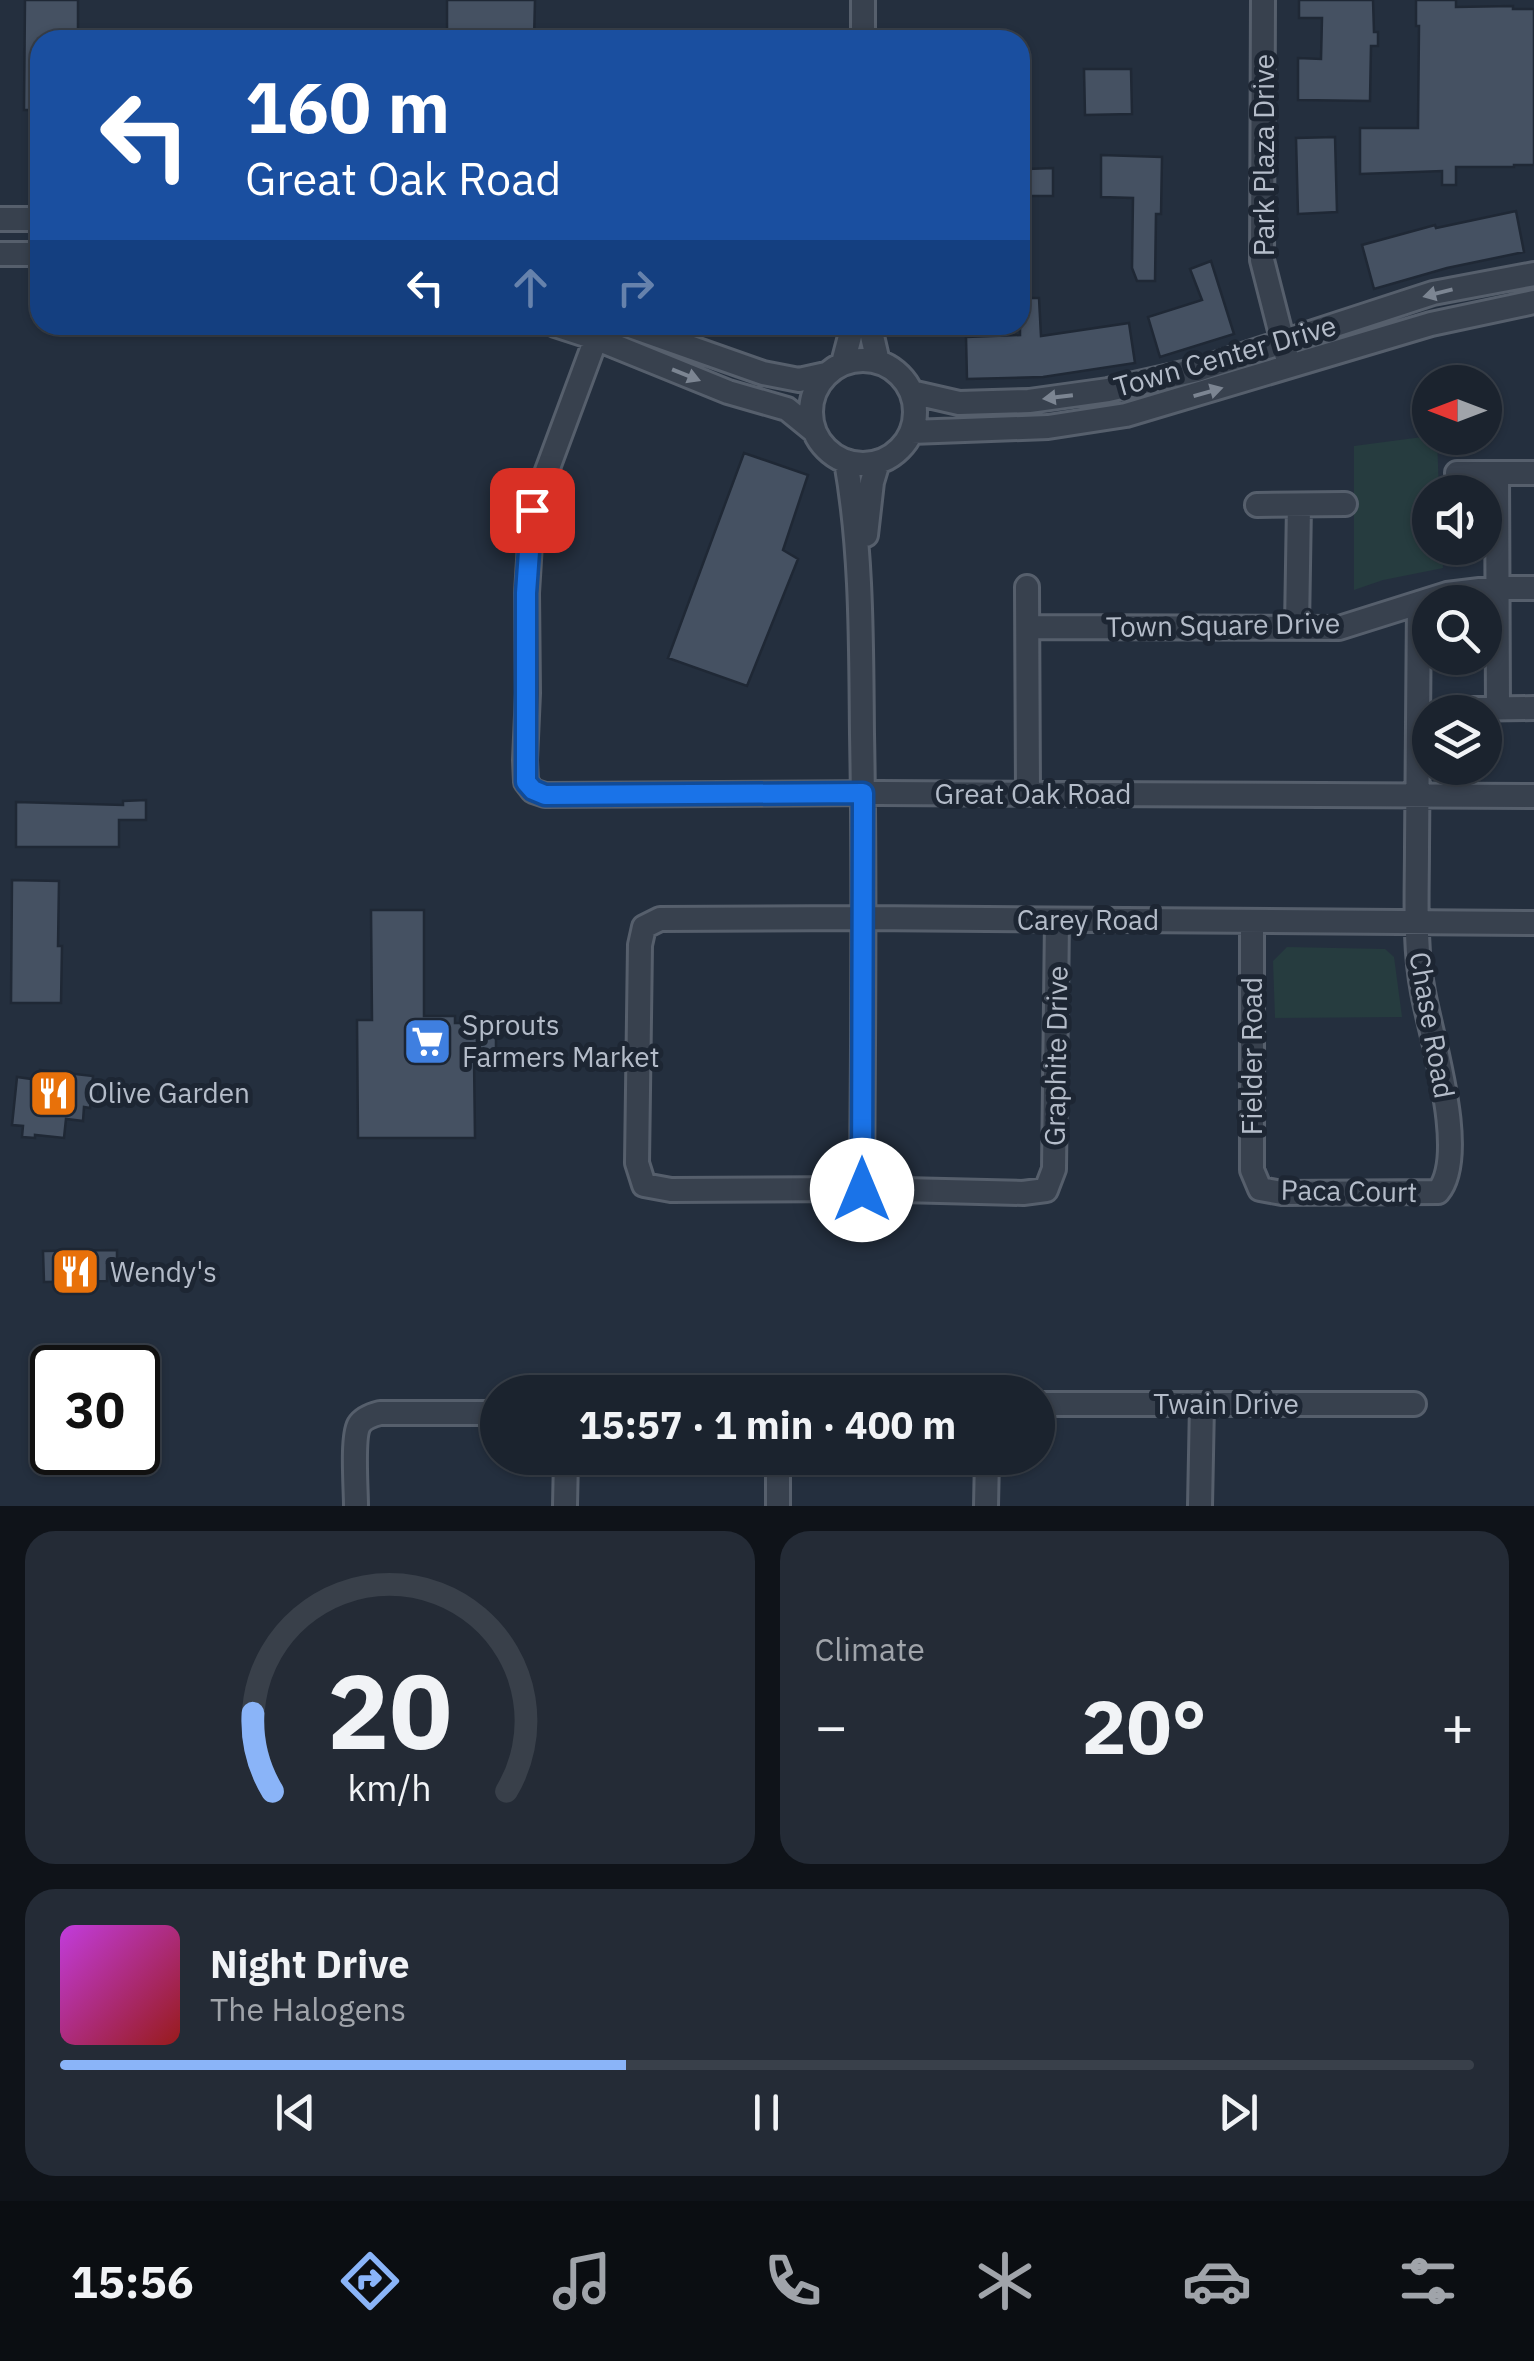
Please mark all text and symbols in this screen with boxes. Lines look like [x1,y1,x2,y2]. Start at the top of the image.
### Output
street label: Park Plaza Drive [1245,54,1282,256]
text: 160 m [245,61,450,152]
icon: left [80,70,210,200]
text: Great Oak Road [245,149,561,207]
icon: left [398,260,453,315]
icon: ahead [503,260,558,315]
icon: right [608,260,663,315]
one-way arrow [1422,286,1453,301]
street label: Town Center Drive [1110,306,1340,405]
north arrow [1412,365,1502,455]
map controls [1412,365,1502,785]
one-way arrow [671,367,701,383]
one-way arrow [1194,384,1224,399]
one-way arrow [1042,389,1074,405]
pin [490,468,575,553]
button: sound [1412,475,1502,565]
icon: arrive [505,483,560,538]
button: search [1412,585,1502,675]
street label: Town Square Drive [1106,604,1340,645]
button: layers [1412,695,1502,785]
street label: Great Oak Road [935,775,1131,812]
street label: Carey Road [1017,901,1159,938]
street label: Chase Road [1401,949,1464,1101]
street label: Graphite Drive [1035,965,1076,1147]
street label: Fielder Road [1233,977,1270,1135]
place label: Sprouts Farmers Market [462,1006,660,1075]
supermarket icon: Sprouts Farmers Market [401,1015,453,1067]
restaurant icon: Olive Garden [27,1067,79,1119]
place label: Olive Garden [88,1074,250,1111]
position arrow [810,1138,914,1242]
street label: Paca Court [1280,1171,1418,1210]
restaurant icon: Wendy's [49,1246,101,1298]
place label: Wendy's [110,1253,217,1290]
speed limit sign: 30 [30,1345,160,1475]
street label: Twain Drive [1153,1385,1299,1422]
text: 15:57 · 1 min · 400 m [579,1400,956,1449]
text: Climate [815,1628,925,1670]
text: 20 [327,1642,452,1778]
text: 20° [1082,1677,1207,1775]
text: − [815,1690,848,1761]
text: + [1441,1690,1474,1761]
text: km/h [348,1764,432,1811]
text: Night Drive [210,1939,410,1988]
text: The Halogens [210,1988,406,2030]
icon: previous [268,2085,323,2140]
icon: pause [739,2085,794,2140]
icon: next [1211,2085,1266,2140]
icon: directions [335,2246,405,2316]
icon: music [547,2246,617,2316]
icon: phone [758,2246,828,2316]
icon: climate [970,2246,1040,2316]
icon: car [1182,2246,1252,2316]
icon: filters [1393,2246,1463,2316]
text: 15:56 [71,2252,194,2310]

